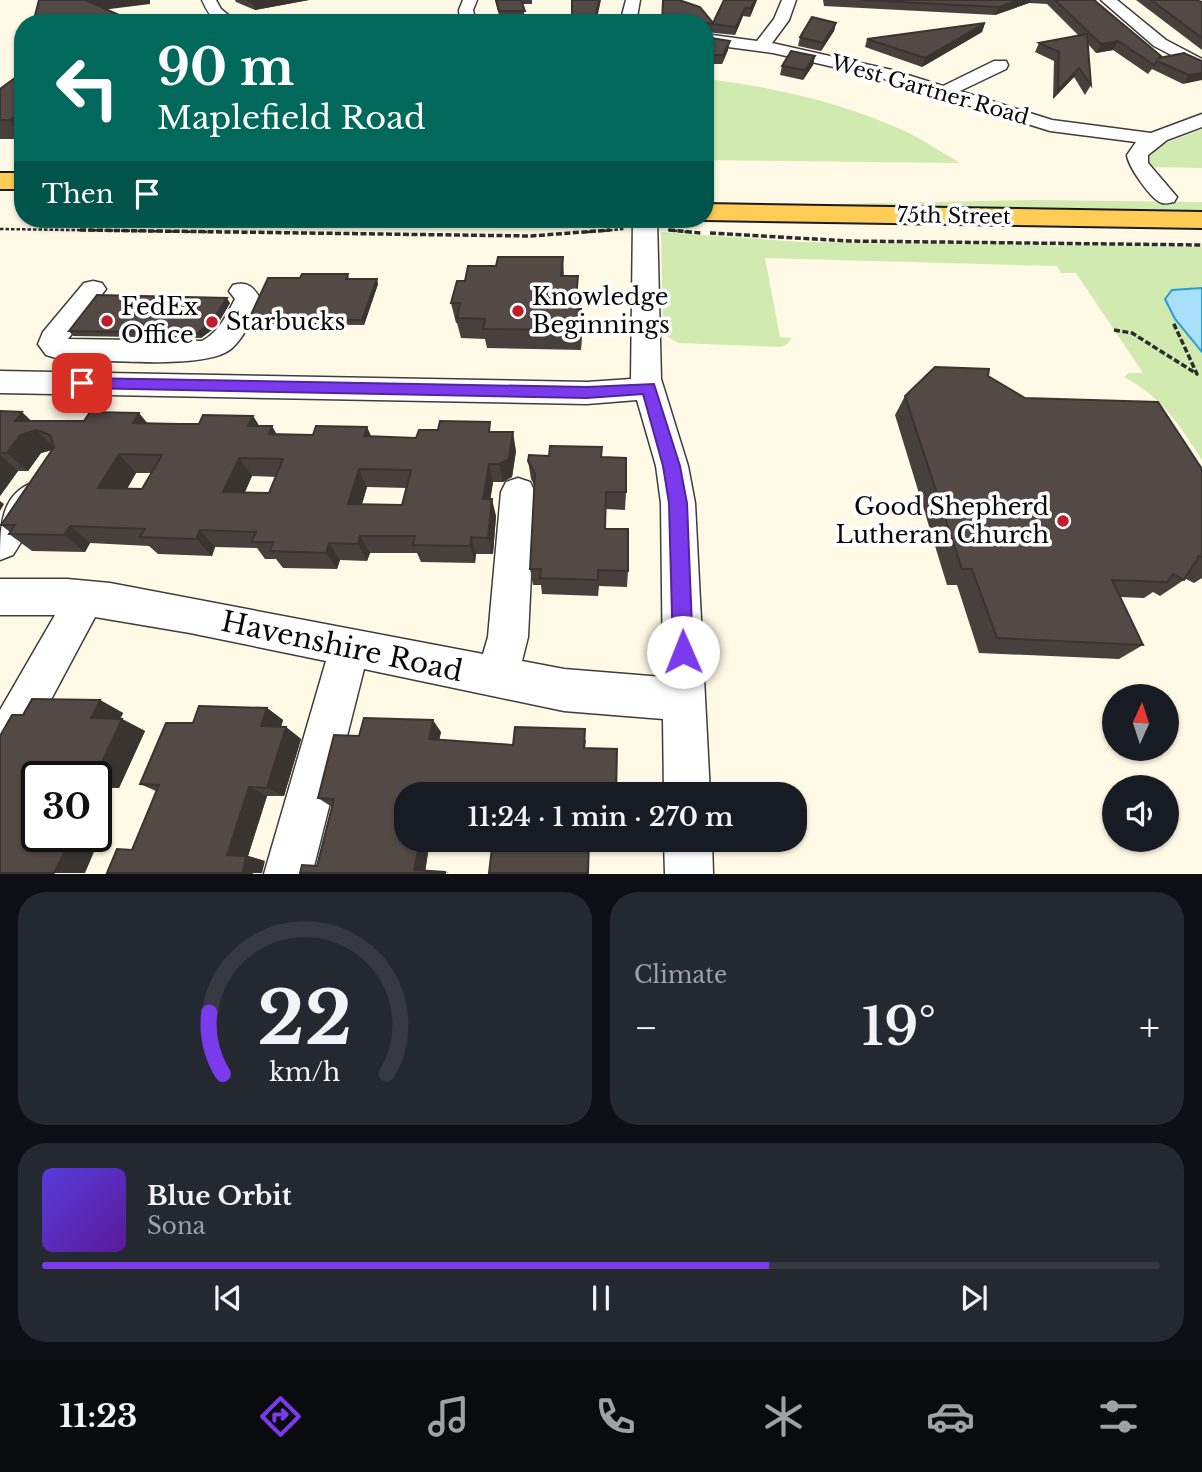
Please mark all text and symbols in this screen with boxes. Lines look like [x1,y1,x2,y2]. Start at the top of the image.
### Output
text: 90 m [157,37,294,98]
icon: left [42,42,133,133]
street label: West Gartner Road [827,49,1032,131]
text: Maplefield Road [157,98,426,138]
icon: arrive [128,175,166,213]
text: Then [42,178,114,210]
street label: 75th Street [897,202,1011,230]
place label: Knowledge Beginnings [532,282,670,339]
place label: FedEx Office [121,292,198,349]
marker: Knowledge Beginnings [510,303,526,319]
place label: Starbucks [226,307,346,336]
marker: FedEx Office [99,313,115,329]
marker: Starbucks [204,314,220,330]
pin [52,353,112,413]
icon: arrive [63,364,101,402]
place label: Good Shepherd Lutheran Church [836,492,1049,549]
marker: Good Shepherd Lutheran Church [1055,513,1071,529]
street label: Havenshire Road [218,604,466,689]
position arrow [646,615,720,689]
north arrow [1102,684,1180,761]
map controls [1102,684,1179,852]
speed limit sign: 30 [21,761,112,852]
button: sound [1102,775,1179,852]
text: 11:24 · 1 min · 270 m [467,801,734,833]
text: Climate [634,961,727,989]
text: 22 [258,974,352,1065]
text: 19° [861,995,936,1059]
text: − [634,1004,658,1051]
text: + [1139,1004,1160,1051]
text: km/h [270,1057,340,1088]
text: Blue Orbit [147,1180,292,1212]
text: Sona [147,1212,205,1240]
icon: previous [209,1279,247,1317]
icon: pause [582,1279,620,1317]
icon: next [955,1279,993,1317]
icon: directions [256,1392,305,1441]
icon: music [424,1392,473,1441]
icon: phone [591,1392,640,1441]
icon: climate [759,1392,808,1441]
icon: car [926,1392,975,1441]
icon: filters [1094,1392,1143,1441]
text: 11:23 [59,1396,137,1436]

